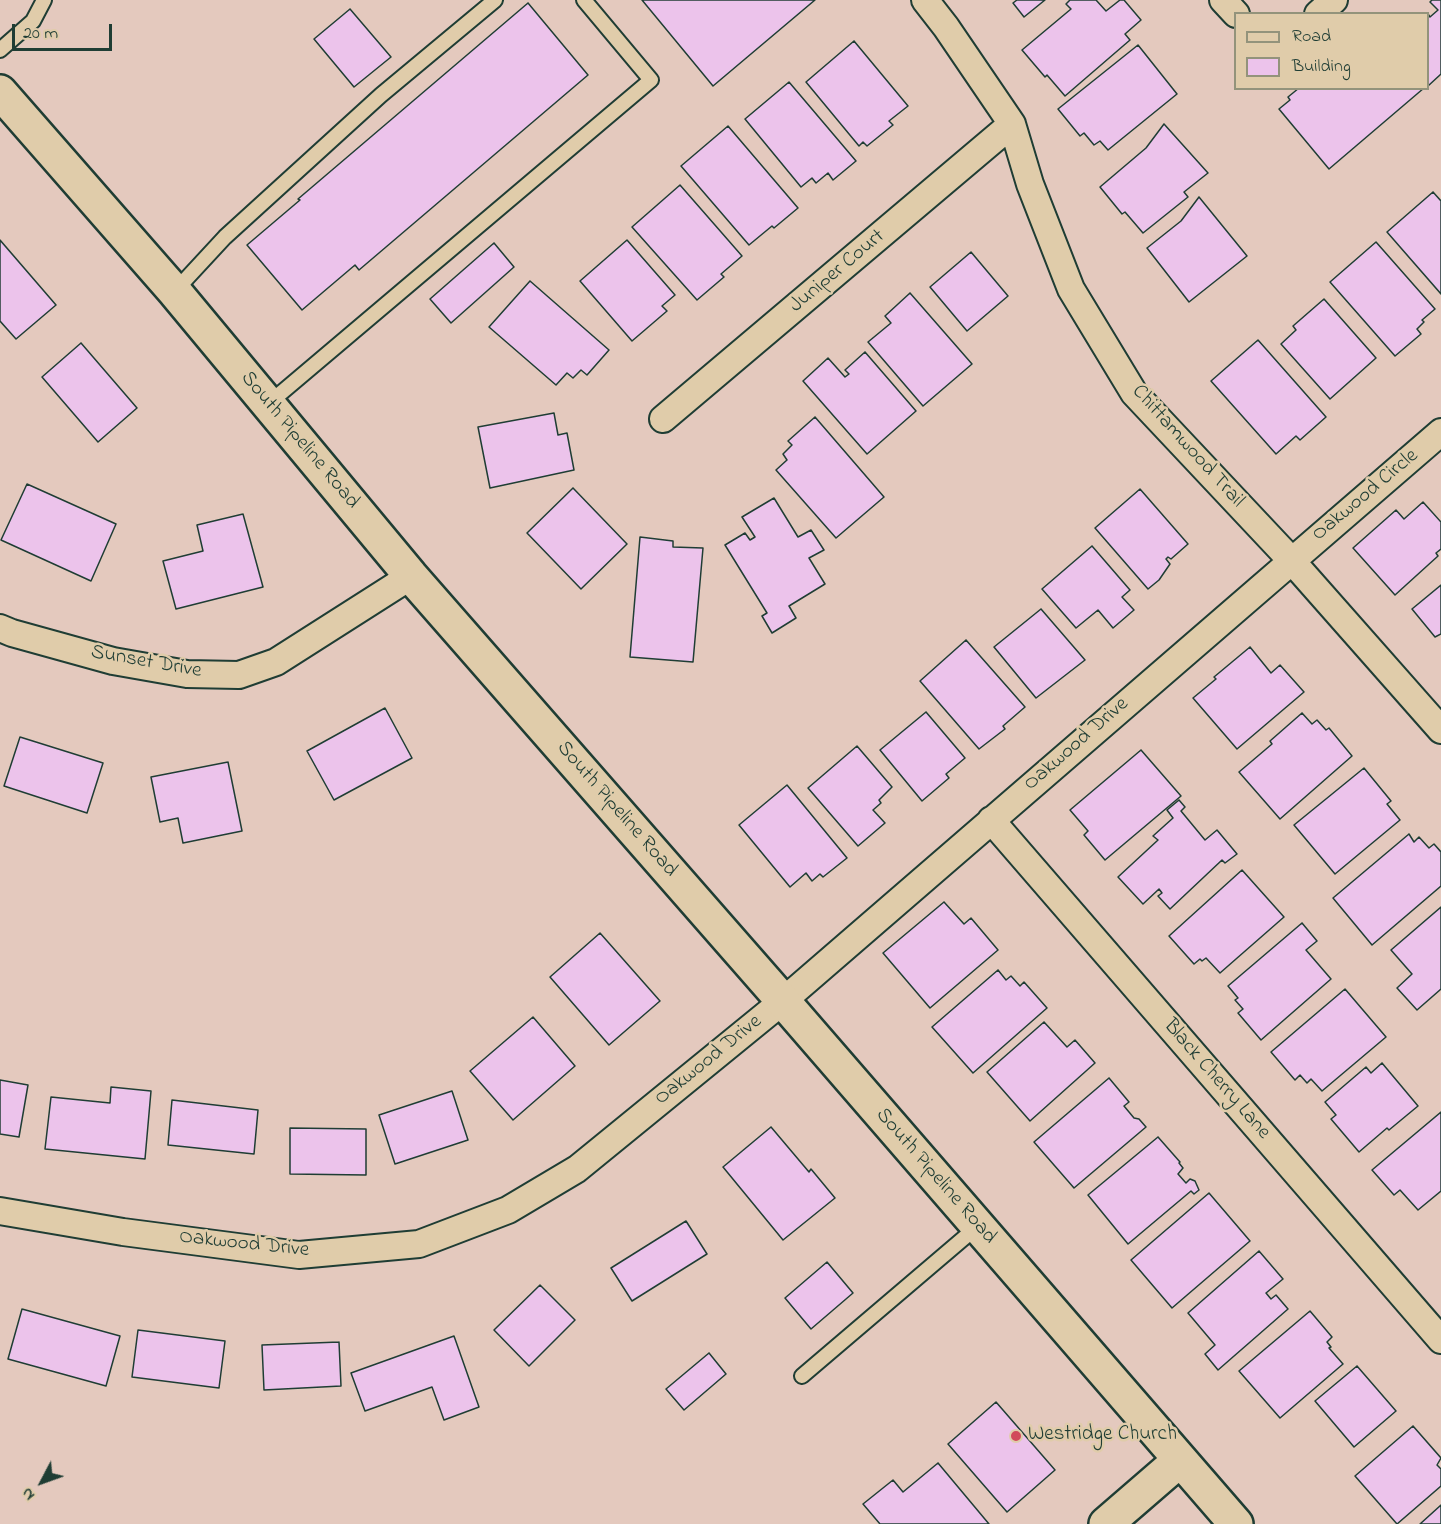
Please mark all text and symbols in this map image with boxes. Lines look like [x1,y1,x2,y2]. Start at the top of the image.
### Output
scale bar [15,12,116,50]
legend [1234,12,1429,90]
text: 20 m [23,21,58,47]
text: Road [1292,24,1331,50]
text: Building [1292,54,1351,80]
street label: Juniper Court [785,225,891,319]
street label: South Pipeline Road [234,367,364,515]
street label: Chittamwood Trail [1125,380,1249,514]
street label: Oakwood Circle [1308,444,1424,548]
street label: Sunset Drive [89,641,203,685]
street label: Oakwood Drive [1019,693,1135,797]
street label: South Pipeline Road [550,737,682,883]
street label: Oakwood Drive [650,1010,768,1112]
street label: Black Cherry Lane [1157,1015,1275,1145]
street label: South Pipeline Road [869,1104,1001,1250]
street label: Oakwood Drive [178,1226,310,1264]
place label: Westridge Church [1028,1423,1177,1449]
marker: Westridge Church [1009,1429,1023,1443]
north arrow [12,1452,72,1512]
text: N [16,1482,41,1506]

